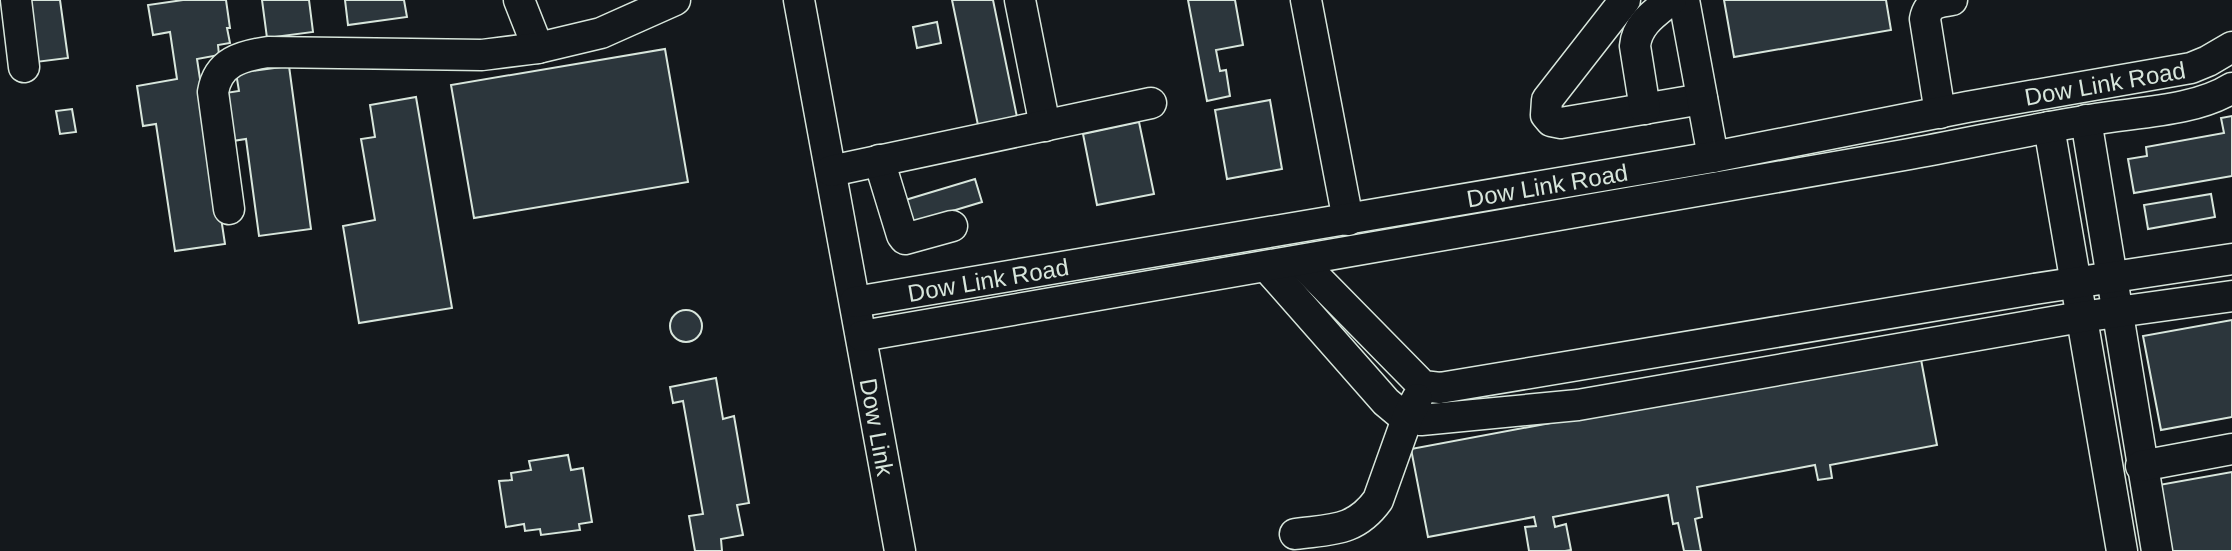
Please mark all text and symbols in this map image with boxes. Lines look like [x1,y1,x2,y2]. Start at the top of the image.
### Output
street label: Dow Link Road [2022,56,2187,110]
street label: Dow Link Road [1465,158,1630,212]
street label: Dow Link Road [906,253,1071,306]
street label: Dow Link [855,376,900,479]

